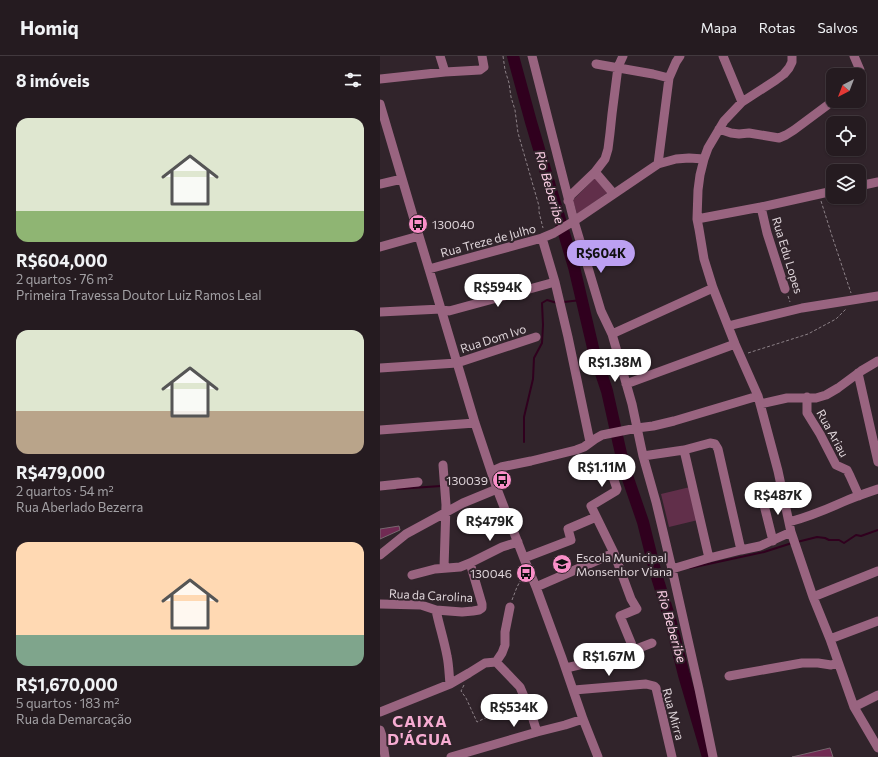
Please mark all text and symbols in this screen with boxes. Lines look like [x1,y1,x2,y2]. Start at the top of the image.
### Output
text: Homiq [20,16,79,39]
text: Mapa [701,19,737,36]
text: Rotas [759,19,795,36]
text: Salvos [817,19,858,36]
north arrow [826,68,866,108]
map controls [826,68,866,204]
icon: filters [342,69,364,91]
text: 8 imóveis [16,70,90,91]
button: locate [826,116,866,156]
icon: home [154,144,226,216]
water label: Rio Beberibe [532,149,568,225]
button: layers [826,164,866,204]
bus stop icon: 130040 [407,213,429,235]
street label: Rua Edu Lopes [770,215,806,295]
place label: 130040 [432,217,475,231]
street label: Rua Treze de Julho [439,221,538,260]
pin: R$604K [568,240,634,274]
text: R$604K [576,245,626,261]
text: R$604,000 [16,250,108,271]
text: 2 quartos · 76 m² [16,271,113,287]
pin: R$594K [465,274,531,308]
text: R$594K [473,279,523,295]
text: Primeira Travessa Doutor Luiz Ramos Leal [16,287,262,303]
street label: Rua Dom Ivo [458,321,528,355]
pin: R$1.38M [578,349,652,383]
text: R$1.38M [588,354,642,370]
icon: home [154,356,226,428]
street label: Rua Ariau [814,407,852,459]
pin: R$1.11M [565,454,639,488]
text: R$1.11M [577,459,627,475]
text: R$479,000 [16,462,105,483]
bus stop icon: 130039 [491,469,513,491]
place label: 130039 [446,473,488,487]
pin: R$487K [745,482,811,516]
text: 2 quartos · 54 m² [16,483,114,499]
text: R$487K [754,487,802,503]
text: Rua Aberlado Bezerra [16,499,143,515]
pin: R$479K [457,508,523,542]
text: R$479K [466,513,514,529]
place label: Escola Municipal Monsenhor Viana [576,550,672,578]
school or university icon: Escola Municipal Monsenhor Viana [551,553,573,575]
bus stop icon: 130046 [515,562,537,584]
place label: 130046 [470,566,512,580]
icon: home [154,568,226,640]
street label: Rua da Carolina [389,586,473,604]
water label: Rio Beberibe [654,588,690,664]
pin: R$1.67M [572,643,646,677]
text: R$1.67M [582,648,636,664]
text: R$1,670,000 [16,674,118,695]
street label: Rua Mirra [660,686,688,742]
pin: R$534K [481,694,547,728]
text: 5 quartos · 183 m² [16,695,120,711]
text: R$534K [490,699,538,715]
text: Rua da Demarcação [16,711,132,727]
district label: CAIXA D'ÁGUA [387,711,453,748]

